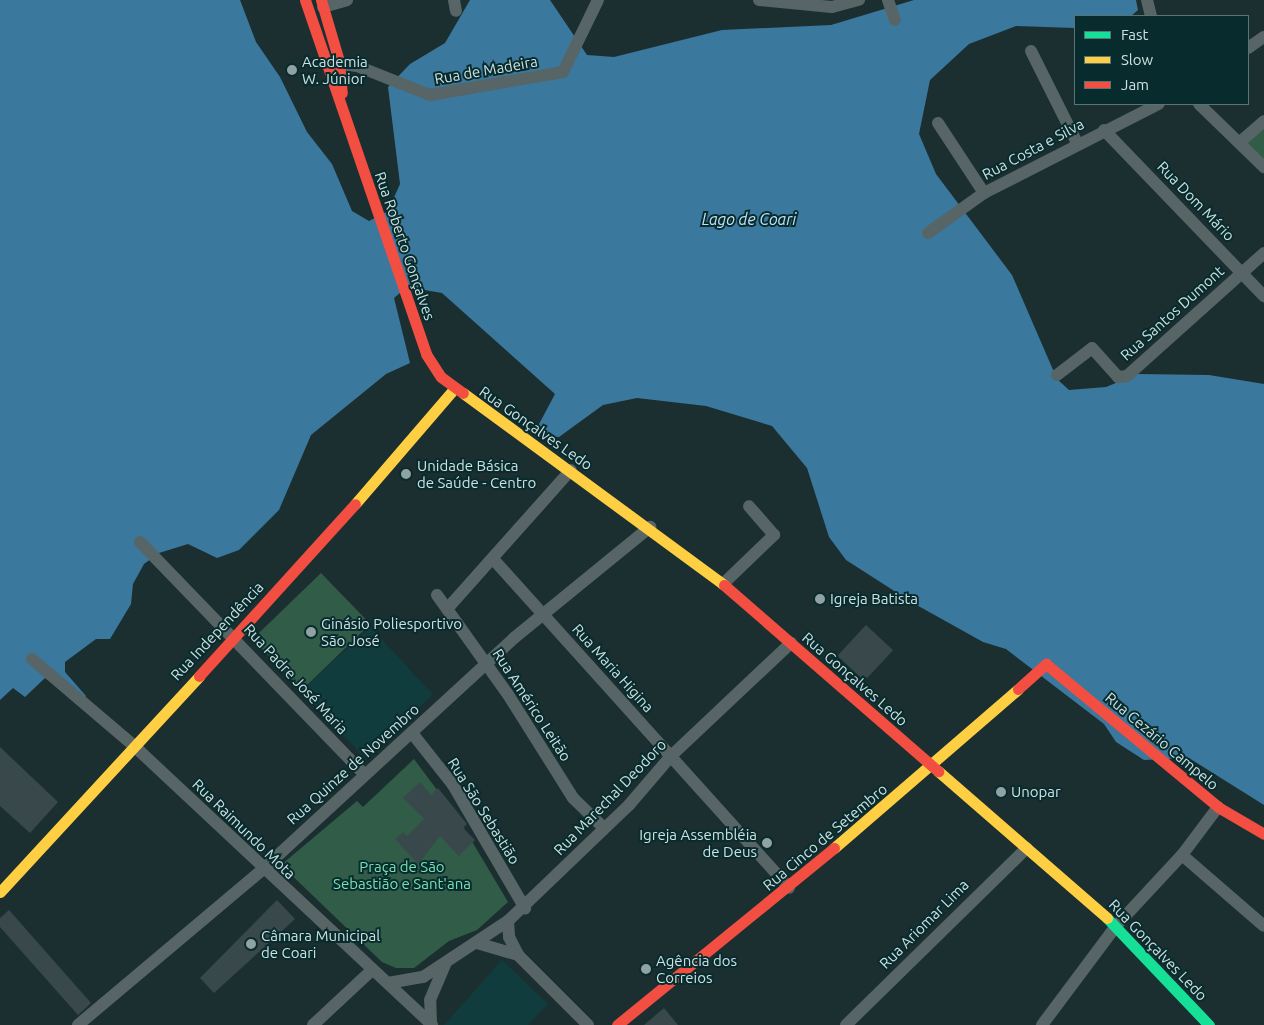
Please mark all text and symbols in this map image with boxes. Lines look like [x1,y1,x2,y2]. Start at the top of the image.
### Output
legend [1074,15,1249,105]
text: Fast [1121,26,1148,43]
text: Slow [1121,51,1153,68]
place label: Academia W. Júnior [302,52,368,87]
street label: Rua de Madeira [433,52,539,88]
marker: Academia W. Júnior [286,64,298,76]
text: Jam [1121,76,1149,93]
street label: Rua Costa e Silva [979,115,1087,183]
street label: Rua Dom Mário [1154,157,1238,245]
street label: Rua Roberto Gonçalves [371,169,439,323]
water label: Lago de Coari [702,209,796,229]
street label: Rua Santos Dumont [1117,262,1227,364]
street label: Rua Gonçalves Ledo [476,382,596,474]
place label: Unidade Básica de Saúde - Centro [417,456,536,491]
marker: Unidade Básica de Saúde - Centro [399,467,413,481]
street label: Rua Independência [167,578,267,684]
place label: Igreja Batista [830,590,918,608]
marker: Igreja Batista [814,593,826,605]
place label: Ginásio Poliesportivo São José [321,614,462,649]
street label: Rua Padre José Maria [240,620,352,738]
street label: Rua Maria Higina [569,620,657,716]
marker: Ginásio Poliesportivo São José [305,626,317,638]
street label: Rua Gonçalves Ledo [799,628,911,730]
street label: Rua Américo Leitão [489,645,575,765]
street label: Rua Cezário Campelo [1102,688,1222,794]
street label: Rua Quinze de Novembro [283,700,423,828]
street label: Rua Marechal Deodoro [550,735,670,859]
street label: Rua São Sebastião [444,754,524,868]
street label: Rua Raimundo Mota [189,775,299,883]
street label: Rua Cinco de Setembro [759,780,891,894]
place label: Unopar [1011,783,1061,801]
marker: Unopar [995,786,1007,798]
place label: Igreja Assembléia de Deus [639,825,757,860]
marker: Igreja Assembléia de Deus [761,837,773,849]
park label: Praça de São Sebastião e Sant'ana [333,857,471,892]
street label: Rua Ariomar Lima [876,876,972,972]
street label: Rua Gonçalves Ledo [1105,896,1211,1004]
place label: Câmara Municipal de Coari [261,926,380,961]
marker: Câmara Municipal de Coari [245,938,257,950]
place label: Agência dos Correios [656,951,737,986]
marker: Agência dos Correios [640,963,652,975]

